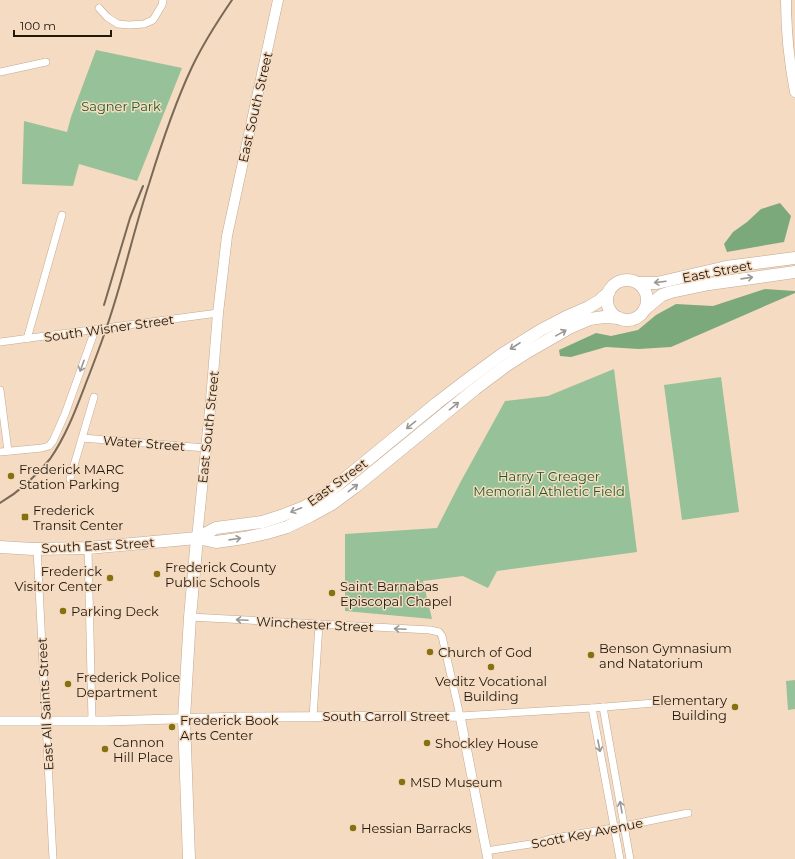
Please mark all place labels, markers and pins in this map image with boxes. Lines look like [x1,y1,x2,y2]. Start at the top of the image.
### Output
place label: Frederick MARC Station Parking [19,461,124,492]
marker: Frederick MARC Station Parking [6,471,16,481]
place label: Frederick Transit Center [33,502,124,533]
marker: Frederick Transit Center [20,512,30,522]
place label: Frederick County Public Schools [165,559,277,590]
place label: Frederick Visitor Center [14,563,102,594]
marker: Frederick County Public Schools [152,569,162,579]
marker: Frederick Visitor Center [105,573,115,583]
place label: Saint Barnabas Episcopal Chapel [340,578,452,609]
marker: Saint Barnabas Episcopal Chapel [327,588,337,598]
place label: Parking Deck [71,603,159,619]
marker: Parking Deck [58,606,68,616]
place label: Benson Gymnasium and Natatorium [599,640,732,671]
place label: Church of God [438,644,532,660]
marker: Church of God [425,647,435,657]
marker: Benson Gymnasium and Natatorium [586,650,596,660]
marker: Veditz Vocational Building [486,662,496,672]
place label: Frederick Police Department [76,669,180,700]
place label: Veditz Vocational Building [435,673,547,704]
marker: Frederick Police Department [63,679,73,689]
place label: Elementary Building [652,692,728,723]
marker: Elementary Building [730,702,740,712]
place label: Frederick Book Arts Center [180,712,279,743]
marker: Frederick Book Arts Center [167,722,177,732]
place label: Cannon Hill Place [113,734,173,765]
place label: Shockley House [435,735,538,751]
marker: Shockley House [422,738,432,748]
marker: Cannon Hill Place [100,744,110,754]
place label: MSD Museum [410,774,502,790]
marker: MSD Museum [397,777,407,787]
place label: Hessian Barracks [361,820,472,836]
marker: Hessian Barracks [348,823,358,833]

